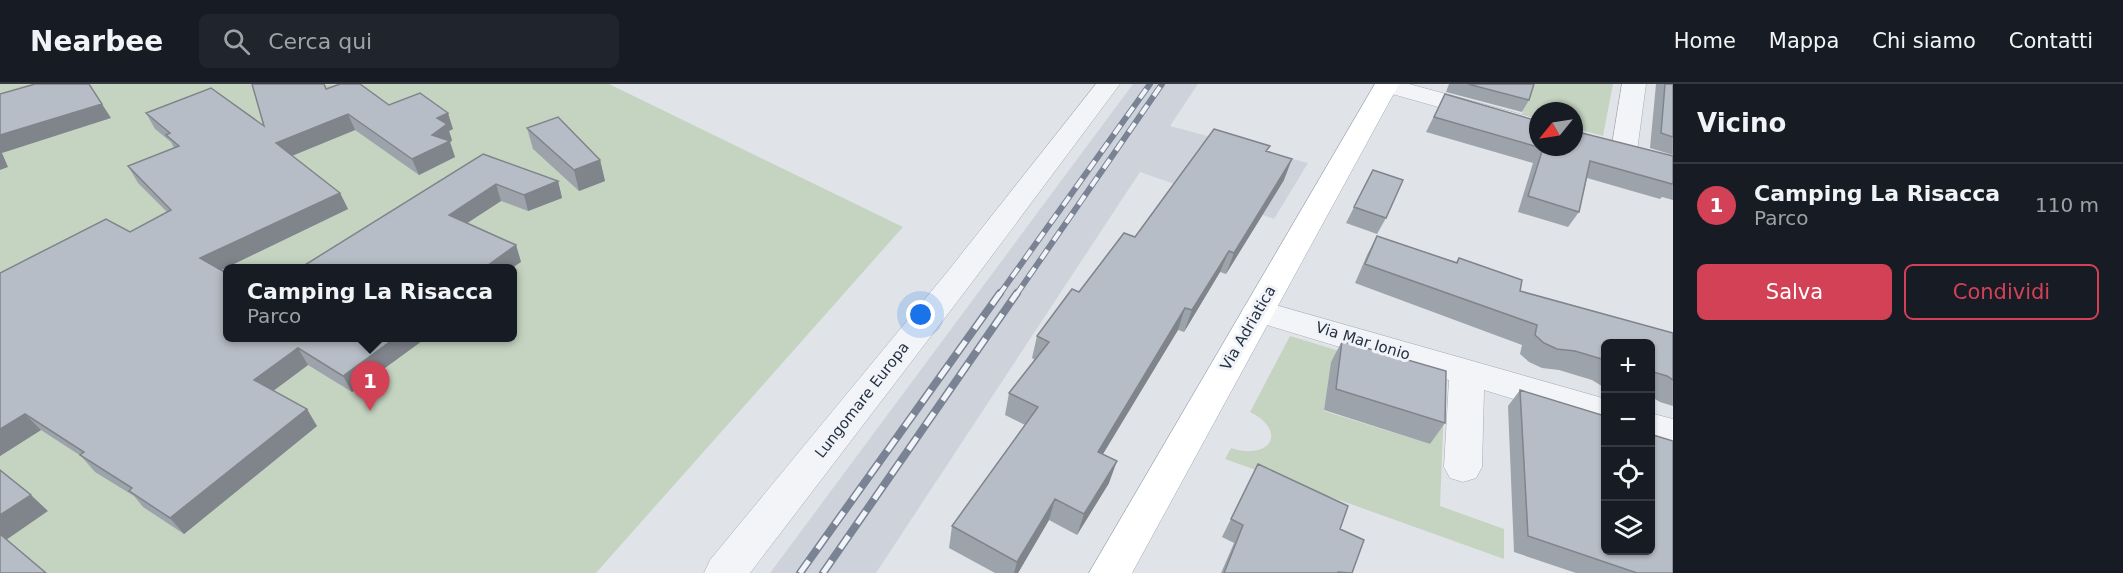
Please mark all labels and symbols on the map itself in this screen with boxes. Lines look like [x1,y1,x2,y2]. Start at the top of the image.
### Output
north arrow [1529,102,1583,156]
street label: Via Adriatica [1217,283,1279,373]
your location [906,300,935,329]
street label: Via Mar Ionio [1314,318,1412,364]
street label: Lungomare Europa [811,338,913,462]
pin: 1 [350,362,389,411]

